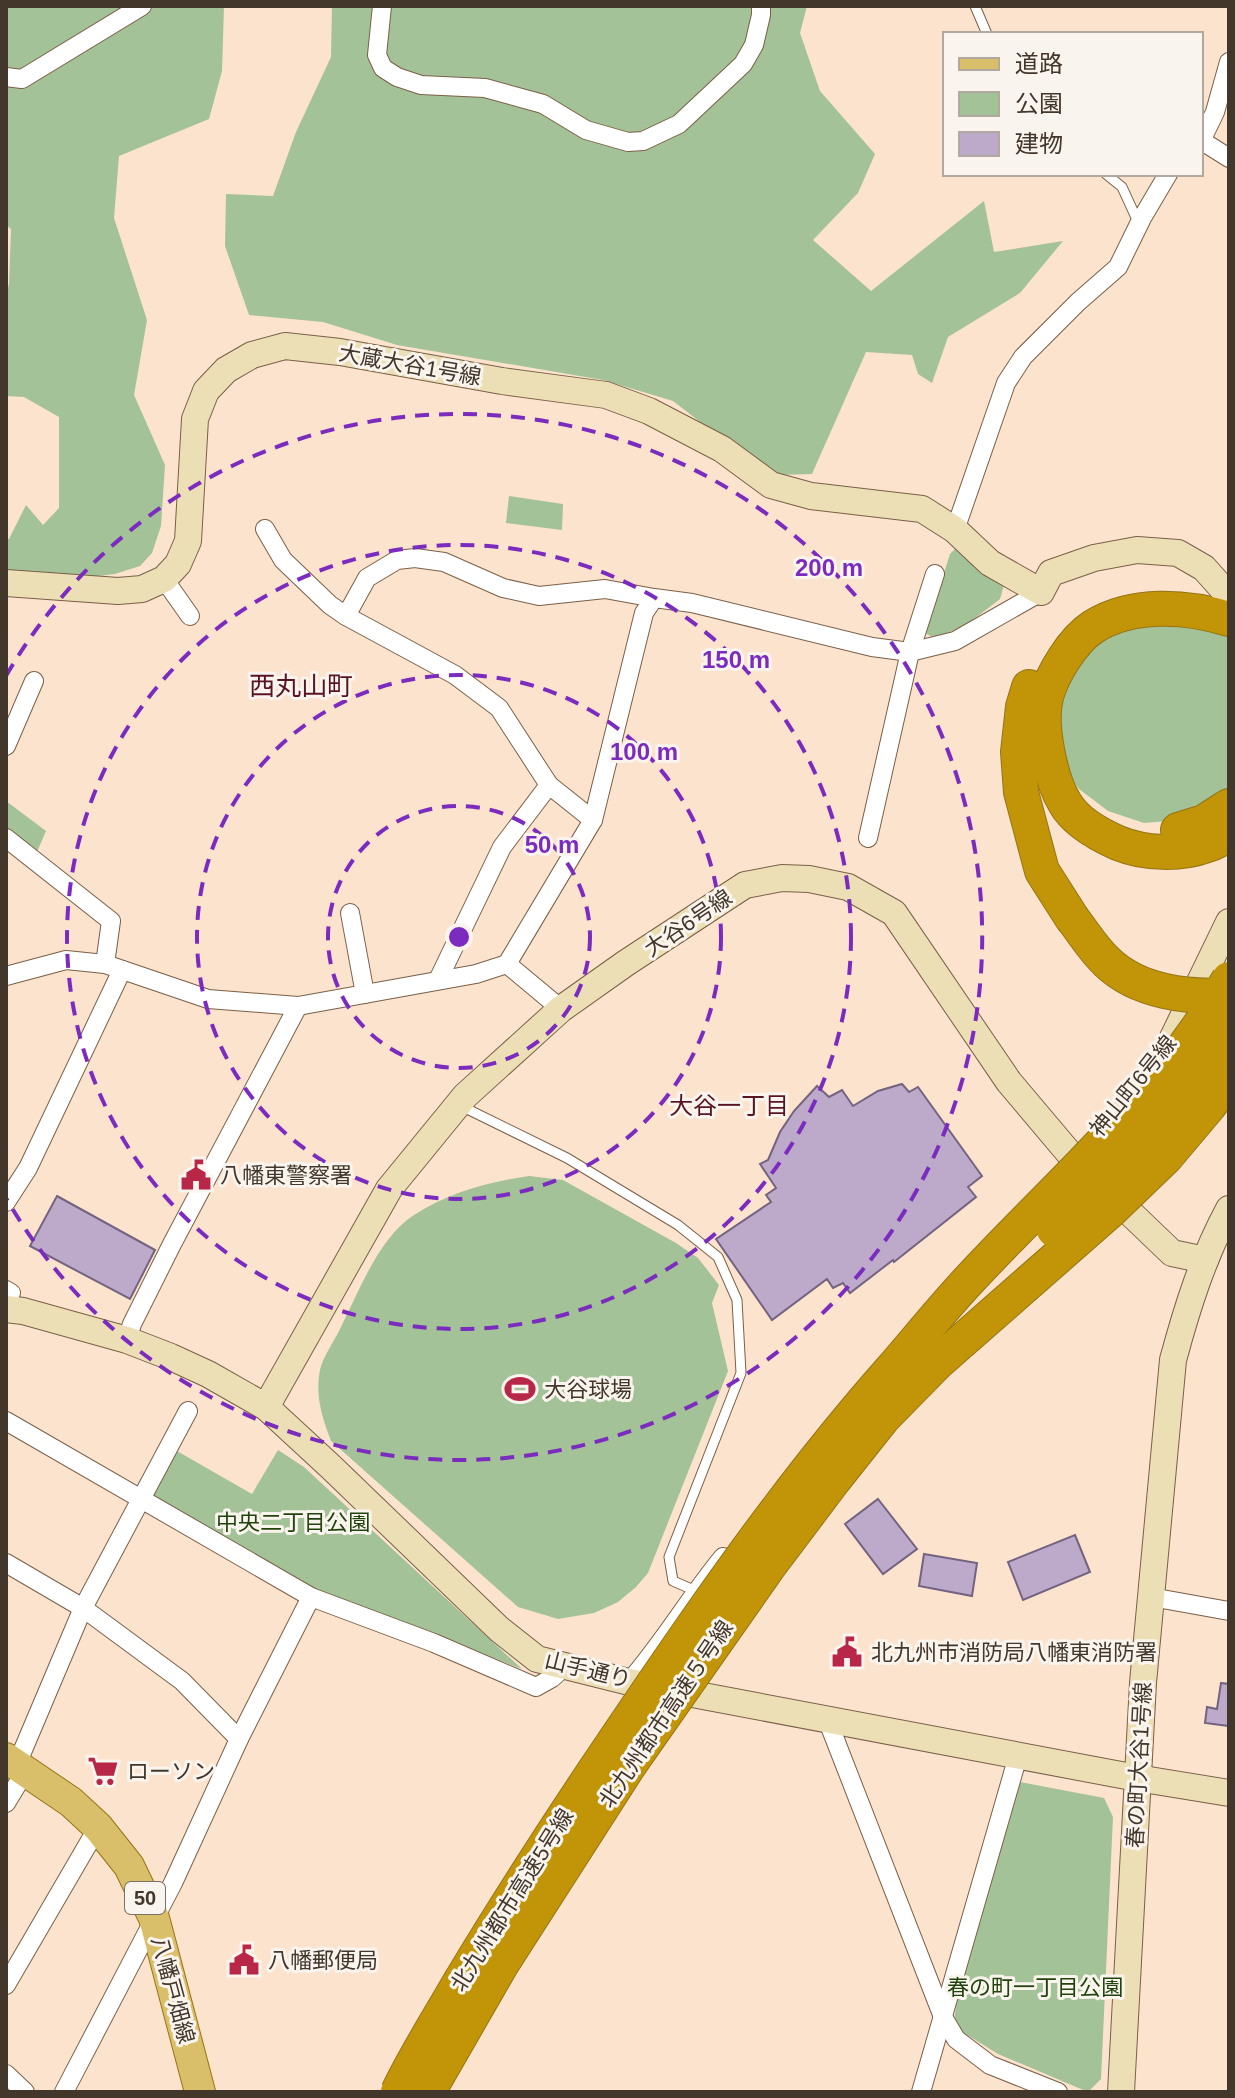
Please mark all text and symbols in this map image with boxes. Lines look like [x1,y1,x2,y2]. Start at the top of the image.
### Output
legend [943,32,1203,176]
text: 道路 [1015,50,1063,77]
text: 公園 [1015,90,1063,117]
text: 建物 [1015,130,1063,157]
street label: 大蔵大谷1号線 [337,340,483,390]
text: 200 m [795,554,863,581]
text: 150 m [702,646,770,673]
district label: 西丸山町 [249,671,353,701]
text: 100 m [610,738,678,765]
text: 50 m [525,831,579,858]
street label: 大谷6号線 [639,885,737,961]
centre of rings [445,923,473,951]
street label: 神山町6号線 [1085,1031,1181,1141]
district label: 大谷一丁目 [669,1092,789,1119]
public building icon: 八幡東警察署 [179,1158,213,1192]
place label: 八幡東警察署 [220,1163,352,1188]
sports icon: 大谷球場 [503,1372,537,1406]
place label: 大谷球場 [544,1377,632,1402]
park label: 中央二丁目公園 [216,1510,370,1535]
street label: 北九州都市高速５号線 [594,1616,738,1812]
public building icon: 北九州市消防局八幡東消防署 [830,1635,864,1669]
place label: 北九州市消防局八幡東消防署 [871,1640,1157,1665]
street label: 山手通り [542,1647,634,1693]
street label: 春の町大谷1号線 [1122,1681,1156,1849]
supermarket icon: ローソン [86,1754,120,1788]
place label: ローソン [127,1759,215,1784]
street label: 北九州都市高速5号線 [446,1804,578,1996]
road number: 50 [125,1882,165,1914]
street label: 八幡戸畑線 [147,1934,199,2046]
public building icon: 八幡郵便局 [227,1943,261,1977]
place label: 八幡郵便局 [268,1948,378,1973]
park label: 春の町一丁目公園 [947,1975,1123,2000]

